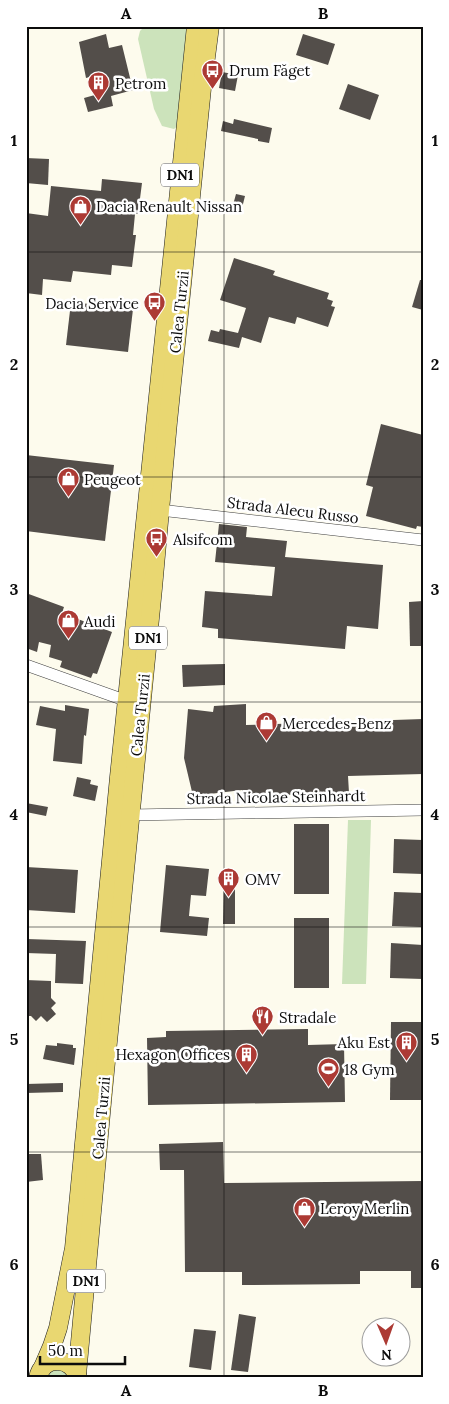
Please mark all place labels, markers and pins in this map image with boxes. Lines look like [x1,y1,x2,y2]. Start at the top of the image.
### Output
bus stop icon: Drum Făget [201,58,225,89]
place label: Drum Făget [229,61,311,80]
building icon: Petrom [87,71,111,102]
place label: Petrom [115,74,166,93]
shop icon: Dacia Renault Nissan [68,194,92,225]
place label: Dacia Renault Nissan [96,197,242,216]
bus stop icon: Dacia Service [143,291,167,322]
place label: Dacia Service [45,294,139,313]
shop icon: Peugeot [56,467,80,498]
place label: Peugeot [84,470,141,489]
bus stop icon: Alsifcom [145,527,169,558]
place label: Alsifcom [172,530,233,549]
shop icon: Audi [56,609,80,640]
place label: Audi [83,612,116,631]
shop icon: Mercedes-Benz [254,711,278,742]
place label: Mercedes-Benz [282,714,392,733]
building icon: OMV [217,867,241,898]
place label: OMV [245,870,282,889]
restaurant icon: Stradale [251,1005,275,1036]
place label: Stradale [279,1008,336,1027]
building icon: Aku Est [394,1030,418,1061]
place label: Aku Est [337,1033,390,1052]
building icon: Hexagon Offices [234,1042,258,1073]
place label: Hexagon Offices [115,1045,230,1064]
sports icon: 18 Gym [316,1057,340,1088]
place label: 18 Gym [344,1060,395,1079]
shop icon: Leroy Merlin [292,1196,316,1227]
place label: Leroy Merlin [320,1199,409,1218]

